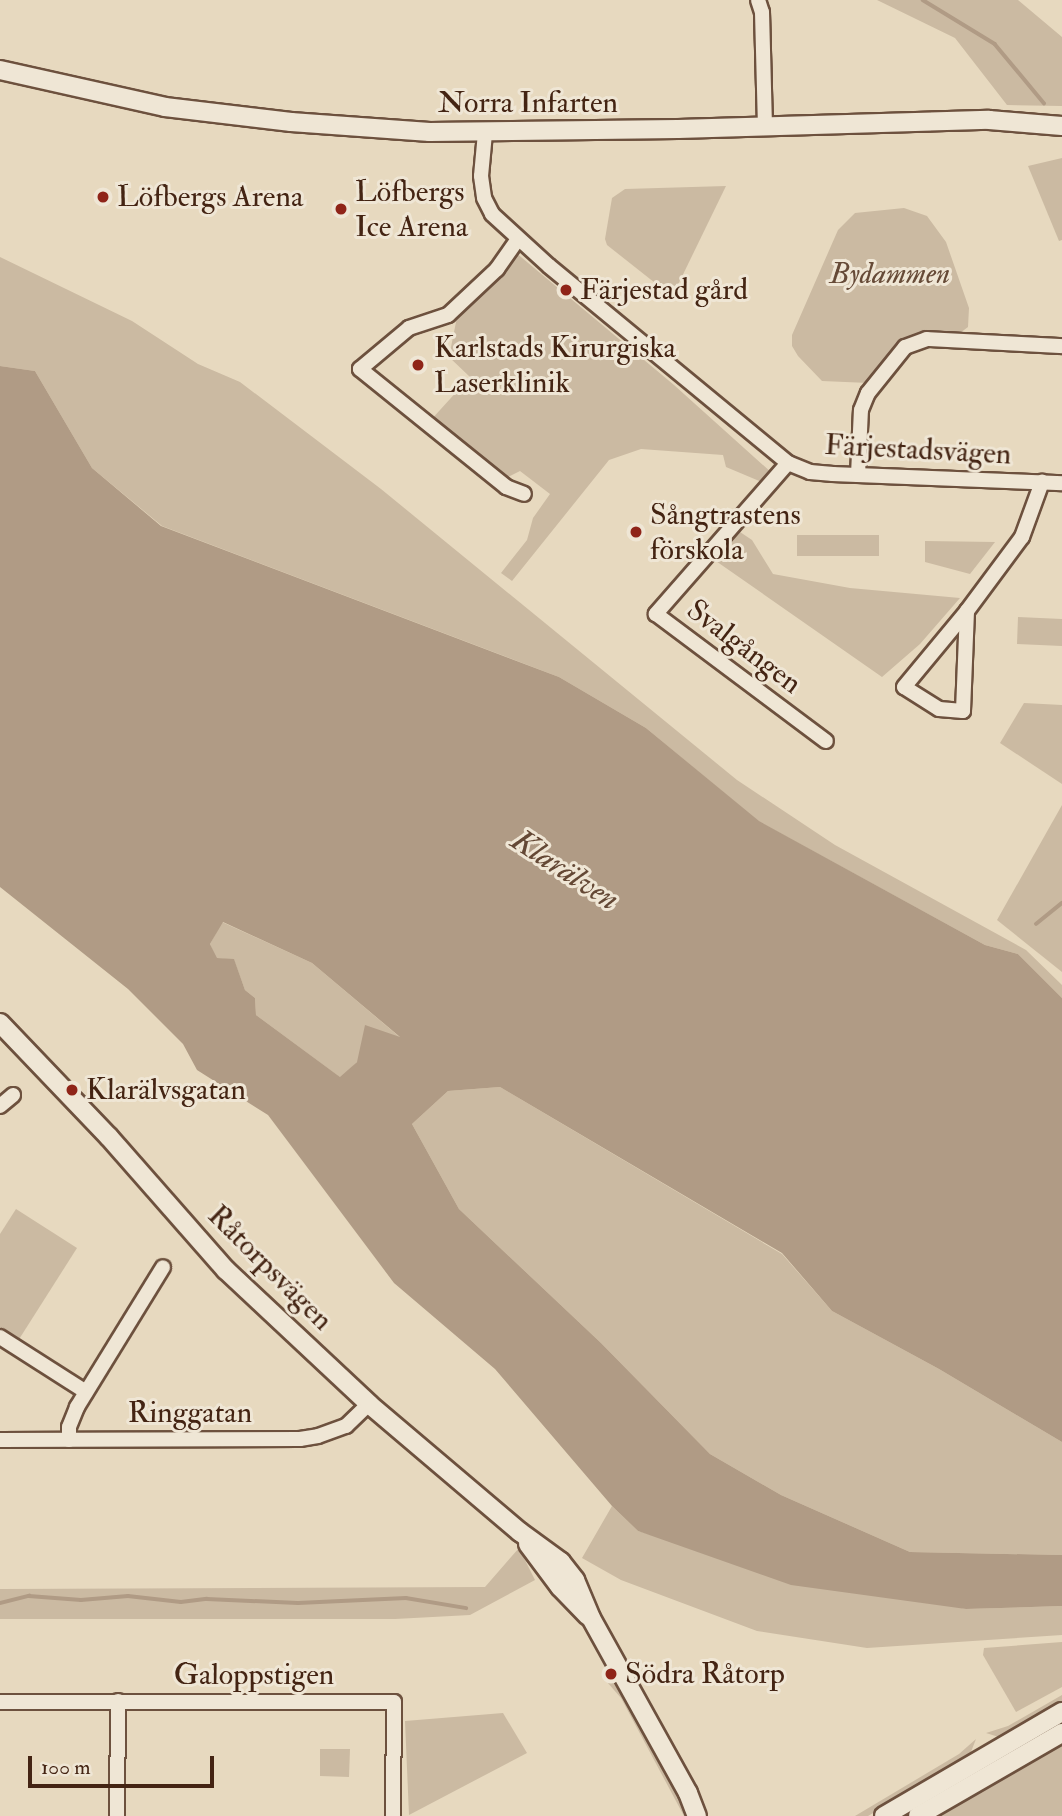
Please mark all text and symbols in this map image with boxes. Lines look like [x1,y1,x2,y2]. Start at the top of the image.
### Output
street label: Norra Infarten [438,85,618,121]
place label: Löfbergs Ice Arena [355,174,468,244]
place label: Löfbergs Arena [117,179,303,215]
marker: Löfbergs Arena [95,189,111,205]
marker: Löfbergs Ice Arena [333,201,349,217]
park label: Bydammen [830,256,950,292]
place label: Färjestad gård [580,272,748,308]
marker: Färjestad gård [558,282,574,298]
place label: Karlstads Kirurgiska Laserklinik [434,330,676,400]
marker: Karlstads Kirurgiska Laserklinik [408,355,428,375]
street label: Färjestadsvägen [824,427,1012,473]
place label: Sångtrastens förskola [650,497,801,568]
marker: Sångtrastens förskola [628,524,644,540]
street label: Svalgången [679,592,809,702]
water label: Klarälven [504,821,626,919]
place label: Klarälvsgatan [86,1072,246,1108]
marker: Klarälvsgatan [64,1082,80,1098]
street label: Råtorpsvägen [200,1198,340,1338]
street label: Ringgatan [128,1395,252,1431]
place label: Södra Råtorp [625,1656,785,1692]
street label: Galoppstigen [174,1657,334,1693]
marker: Södra Råtorp [603,1666,619,1682]
scale bar [32,1742,217,1786]
text: 100 m [41,1754,91,1781]

